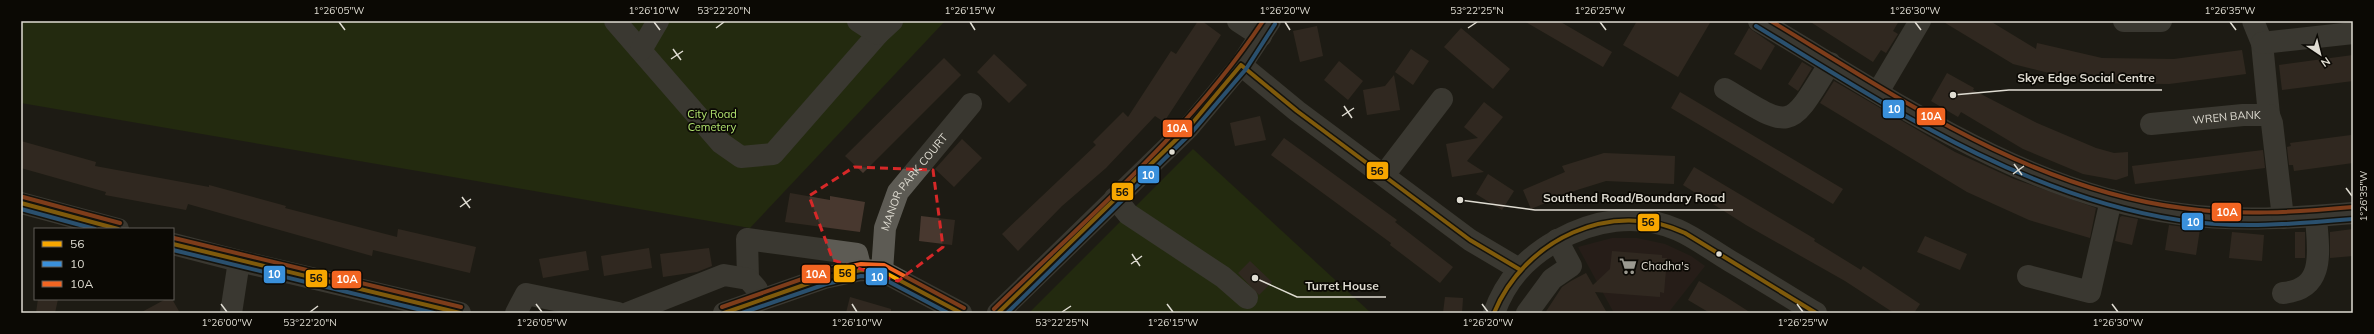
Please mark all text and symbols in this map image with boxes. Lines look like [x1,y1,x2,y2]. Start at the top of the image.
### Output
text: 1°26'05"W [314,4,364,17]
text: 1°26'10"W [629,4,679,17]
text: 53°22'20"N [697,4,751,17]
text: 1°26'15"W [945,4,995,17]
text: 1°26'20"W [1260,4,1310,17]
text: 53°22'25"N [1450,4,1504,17]
text: 1°26'25"W [1575,4,1625,17]
text: 1°26'30"W [1890,4,1940,17]
text: 1°26'35"W [2205,4,2255,17]
north arrow [2300,34,2340,74]
text: N [2318,54,2333,70]
callout: Skye Edge Social Centre [2009,66,2162,90]
text: Skye Edge Social Centre [2017,70,2155,85]
line badge: 10 [1882,99,1905,119]
text: 10 [1887,102,1901,116]
park label: City Road Cemetery [687,107,737,134]
line badge: 10A [1916,107,1946,126]
street label: WREN BANK [2192,108,2262,127]
text: 10A [1920,109,1942,123]
line badge: 10A [1162,119,1193,138]
text: 10A [1166,121,1188,135]
street label: MANOR PARK COURT [878,130,951,233]
unlabelled marker [1167,147,1177,157]
line badge: 56 [1366,161,1389,180]
text: 56 [1370,164,1384,178]
line badge: 10 [1137,165,1160,184]
text: 10 [1141,168,1155,182]
text: 1°26'35"W [2357,171,2370,221]
line badge: 56 [1111,182,1134,201]
text: 56 [1115,185,1129,199]
callout: Southend Road/Boundary Road [1535,186,1733,210]
text: Southend Road/Boundary Road [1543,190,1725,205]
line badge: 10A [2211,202,2242,222]
text: 10A [2216,205,2238,219]
line badge: 10 [2181,212,2204,231]
line badge: 56 [1637,213,1660,232]
text: 56 [1641,215,1655,229]
text: 10 [2186,215,2200,229]
legend [34,228,174,300]
text: 56 [70,236,84,251]
unlabelled marker [1714,249,1724,259]
text: 10 [70,256,84,271]
supermarket icon: Chadha's [1618,256,1638,276]
place label: Chadha's [1641,259,1689,273]
line badge: 10A [801,264,831,284]
line badge: 56 [833,264,856,283]
line badge: 10 [263,265,286,284]
text: 56 [838,266,852,280]
text: 10 [267,267,281,281]
text: 10A [805,267,827,281]
line badge: 10 [865,267,888,286]
line badge: 56 [305,269,328,288]
line badge: 10A [331,270,362,289]
text: 10 [870,270,884,284]
text: 56 [309,271,323,285]
text: 10A [336,272,358,286]
callout: Turret House [1297,273,1386,297]
text: 10A [70,276,93,291]
text: Turret House [1305,278,1379,293]
text: 1°26'00"W [202,316,252,329]
text: 53°22'20"N [283,316,337,329]
text: 1°26'05"W [517,316,567,329]
text: 1°26'10"W [832,316,882,329]
text: 53°22'25"N [1035,316,1089,329]
text: 1°26'15"W [1148,316,1198,329]
text: 1°26'20"W [1463,316,1513,329]
text: 1°26'25"W [1778,316,1828,329]
text: 1°26'30"W [2093,316,2143,329]

